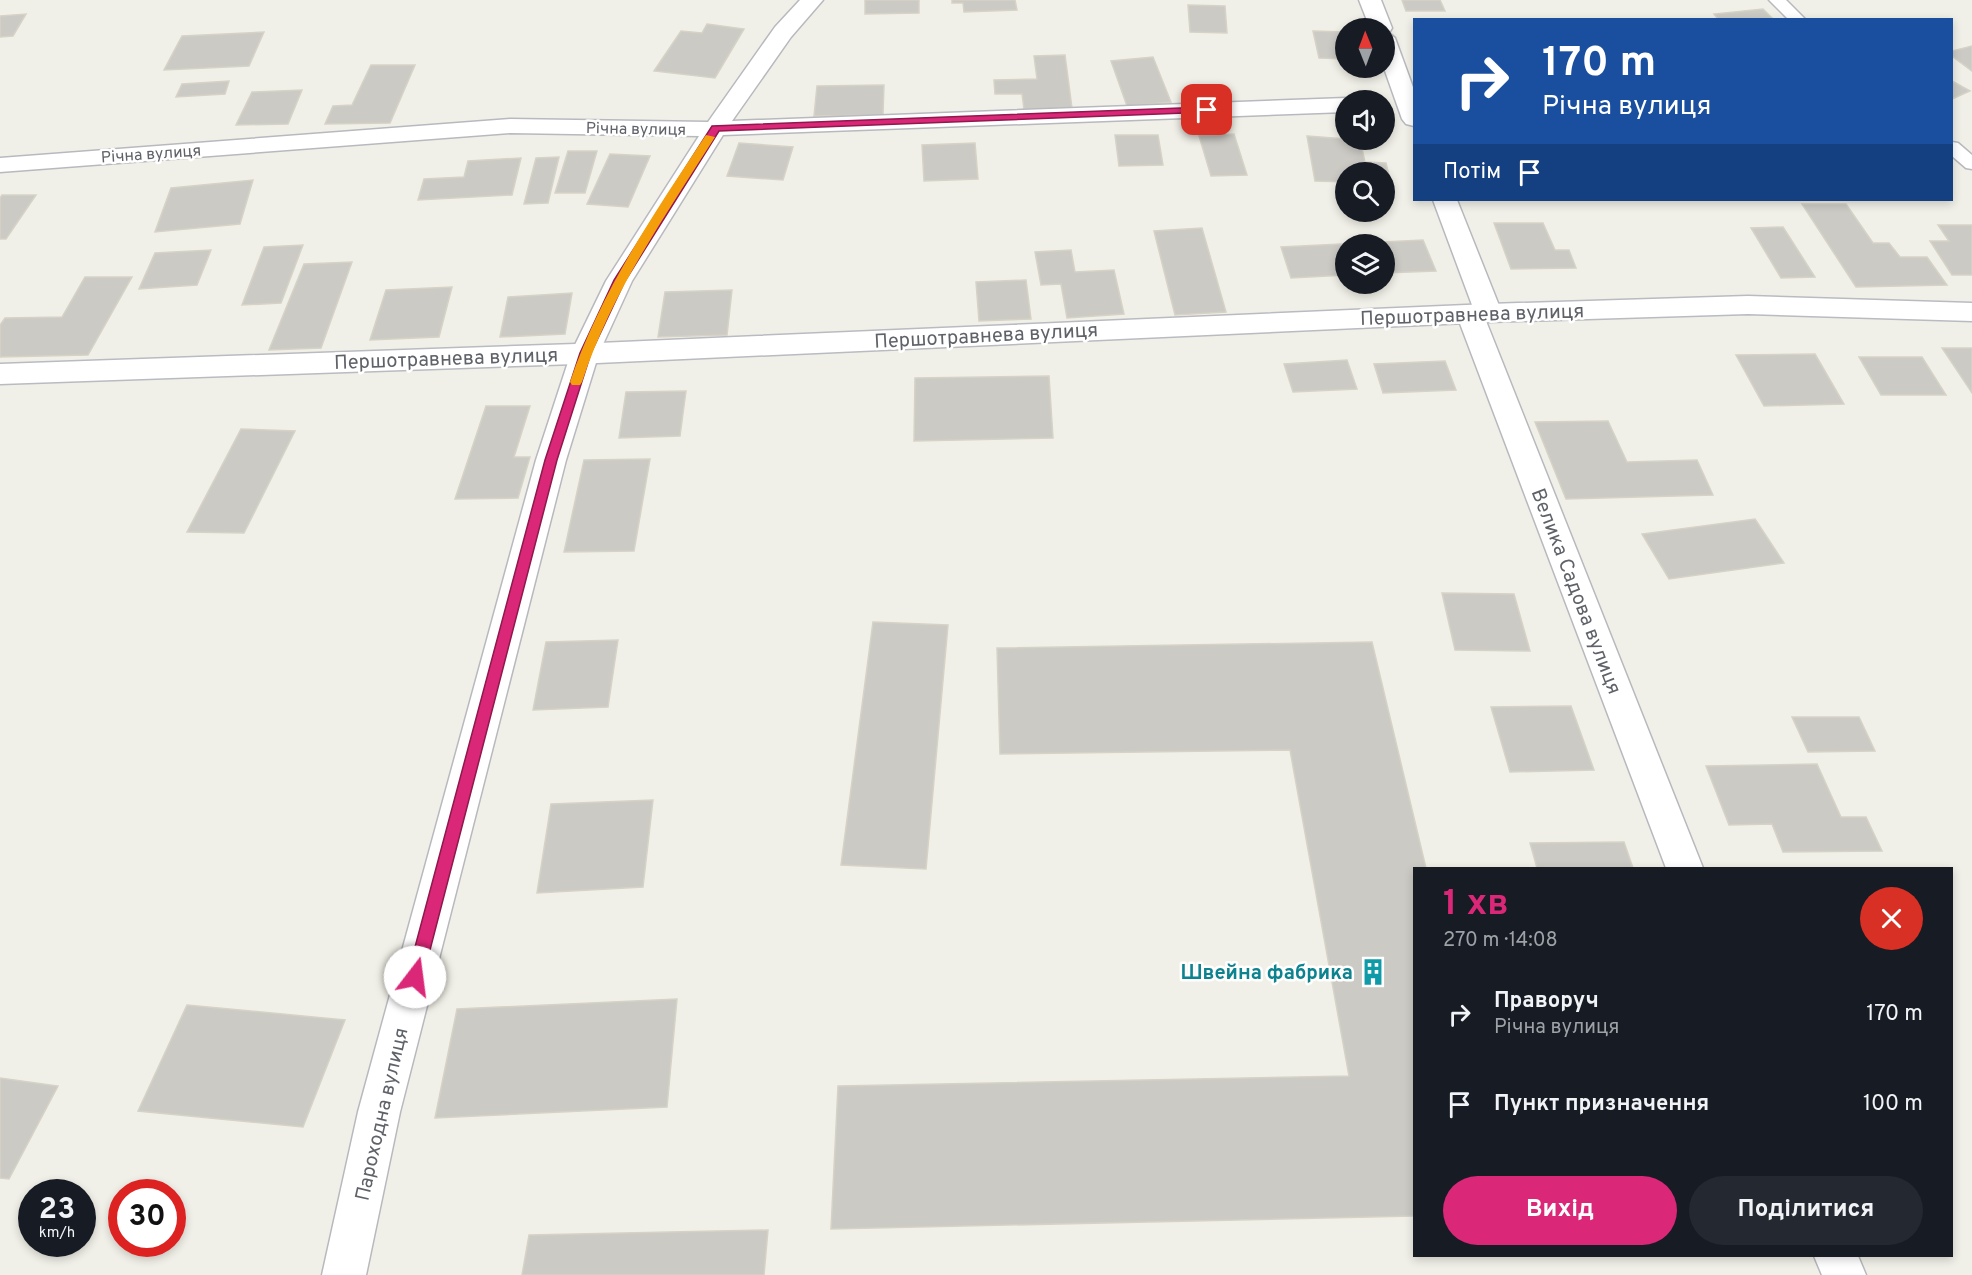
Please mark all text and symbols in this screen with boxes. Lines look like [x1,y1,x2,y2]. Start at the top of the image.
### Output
north arrow [1335,18,1395,78]
map controls [1335,18,1395,294]
text: 170 m [1542,38,1656,91]
icon: right [1443,42,1521,120]
pin [1181,84,1232,135]
button: sound [1335,90,1395,150]
text: Річна вулиця [1542,90,1711,124]
icon: arrive [1190,93,1223,126]
street label: Річна вулиця [586,119,686,141]
street label: Річна вулиця [100,142,202,168]
icon: arrive [1513,156,1546,189]
text: Потім [1443,159,1501,186]
button: search [1335,162,1395,222]
button: layers [1335,234,1395,294]
street label: Першотравнева вулиця [1360,299,1585,333]
street label: Першотравнева вулиця [873,318,1099,356]
street label: Першотравнева вулиця [334,343,559,377]
street label: Велика Садова вулиця [1524,485,1626,698]
text: 1 хв [1443,882,1509,928]
button: close [1860,887,1923,950]
text: 270 m · 14:08 [1443,928,1558,954]
position arrow [383,945,447,1009]
building icon: Швейна фабрика [1358,957,1388,987]
place label: Швейна фабрика [1180,961,1353,987]
text: Праворуч [1494,988,1599,1015]
icon: right [1443,998,1476,1031]
text: 170 m [1866,1001,1923,1028]
text: Річна вулиця [1494,1015,1619,1041]
street label: Пароходна вулиця [350,1025,416,1204]
icon: arrive [1443,1088,1476,1121]
text: Пункт призначення [1494,1091,1709,1118]
text: 100 m [1863,1091,1923,1118]
button: Вихід [1443,1176,1677,1245]
button: Поділитися [1689,1176,1923,1245]
speed limit sign: 30 [108,1179,186,1257]
text: 23 [39,1192,75,1229]
text: km/h [39,1224,75,1243]

